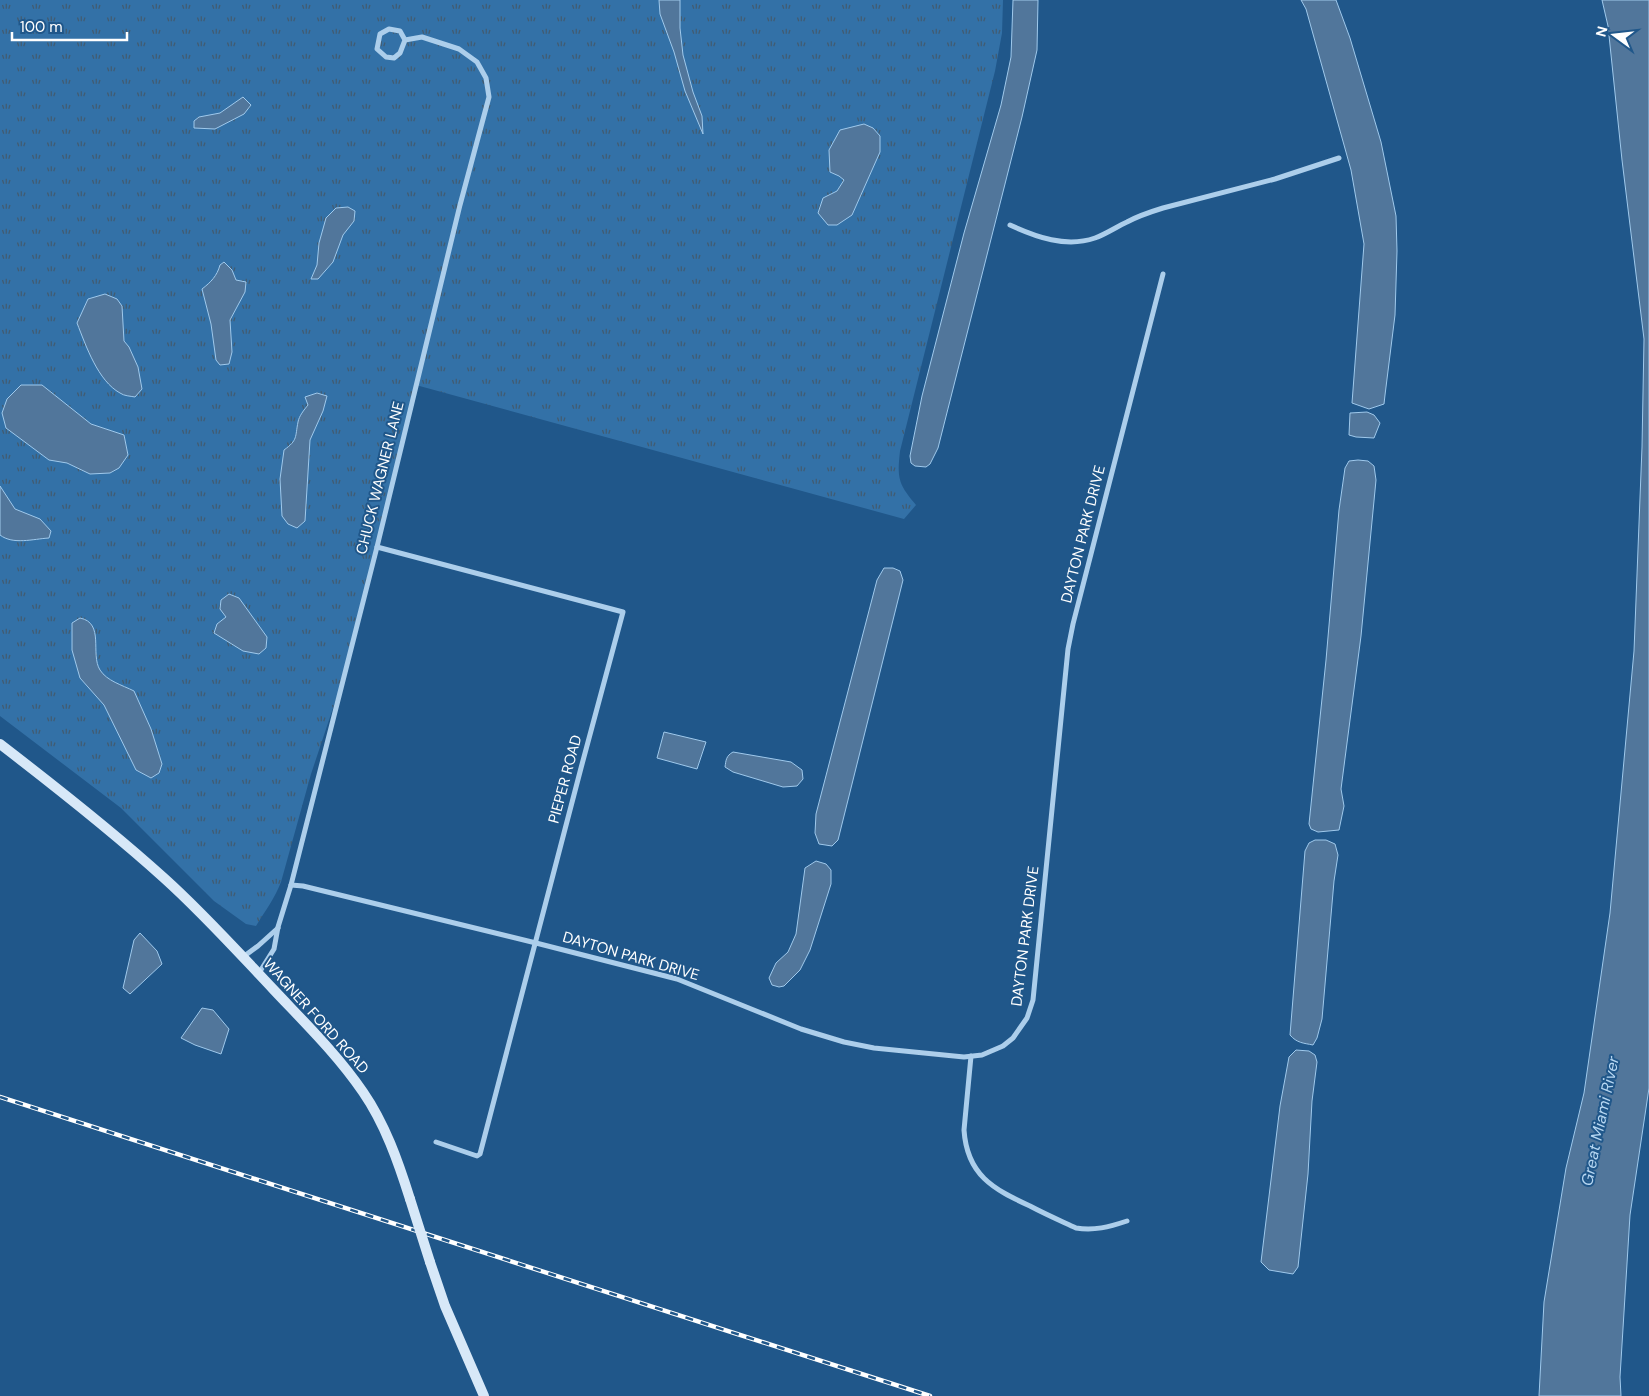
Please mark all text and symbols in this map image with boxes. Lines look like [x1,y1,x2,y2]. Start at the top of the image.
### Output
scale bar [12,10,128,42]
north arrow [1589,10,1639,60]
text: 100 m [20,17,63,37]
text: N [1591,24,1611,39]
street label: CHUCK WAGNER LANE [351,399,409,557]
street label: DAYTON PARK DRIVE [1056,463,1110,605]
street label: PIEPER ROAD [544,733,586,825]
street label: DAYTON PARK DRIVE [1006,865,1044,1007]
street label: DAYTON PARK DRIVE [560,927,702,985]
street label: WAGNER FORD ROAD [259,954,373,1078]
water label: Great Miami River [1576,1053,1624,1188]

